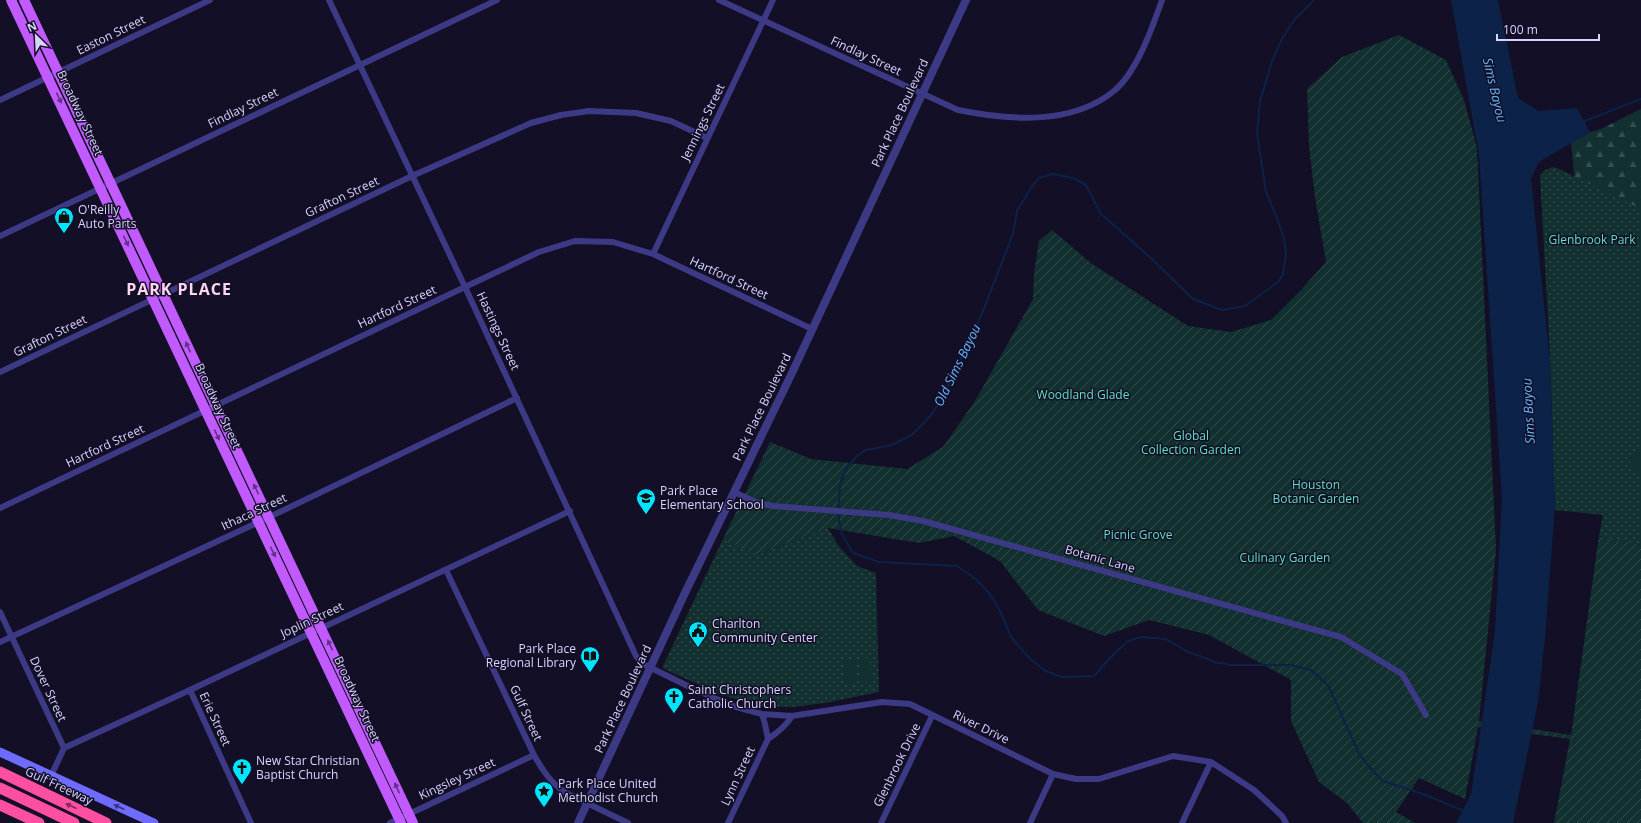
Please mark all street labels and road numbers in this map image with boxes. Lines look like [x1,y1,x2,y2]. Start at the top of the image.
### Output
street label: Easton Street [74,11,148,59]
street label: Findlay Street [828,32,904,79]
street label: Park Place Boulevard [867,56,932,170]
street label: Broadway Street [53,67,108,158]
street label: Jennings Street [676,80,729,164]
street label: Findlay Street [205,83,281,132]
street label: Grafton Street [302,172,382,221]
street label: Hartford Street [687,252,771,303]
street label: Hartford Street [355,281,439,332]
street label: Hastings Street [473,289,524,373]
street label: Grafton Street [10,310,89,361]
street label: Park Place Boulevard [728,350,795,463]
street label: Broadway Street [191,360,246,451]
street label: Hartford Street [63,420,147,471]
street label: Ithaca Street [218,489,289,534]
street label: Botanic Lane [1063,540,1137,577]
street label: Joplin Street [277,598,346,642]
street label: Park Place Boulevard [590,642,655,756]
street label: Dover Street [26,653,71,724]
street label: Broadway Street [330,653,385,744]
street label: Gulf Street [506,682,547,743]
street label: Erie Street [195,689,235,749]
street label: River Drive [950,706,1012,748]
street label: Glenbrook Drive [869,720,924,810]
street label: Lynn Street [716,743,759,808]
street label: Kingsley Street [416,753,498,804]
street label: Gulf Freeway [23,762,97,809]

